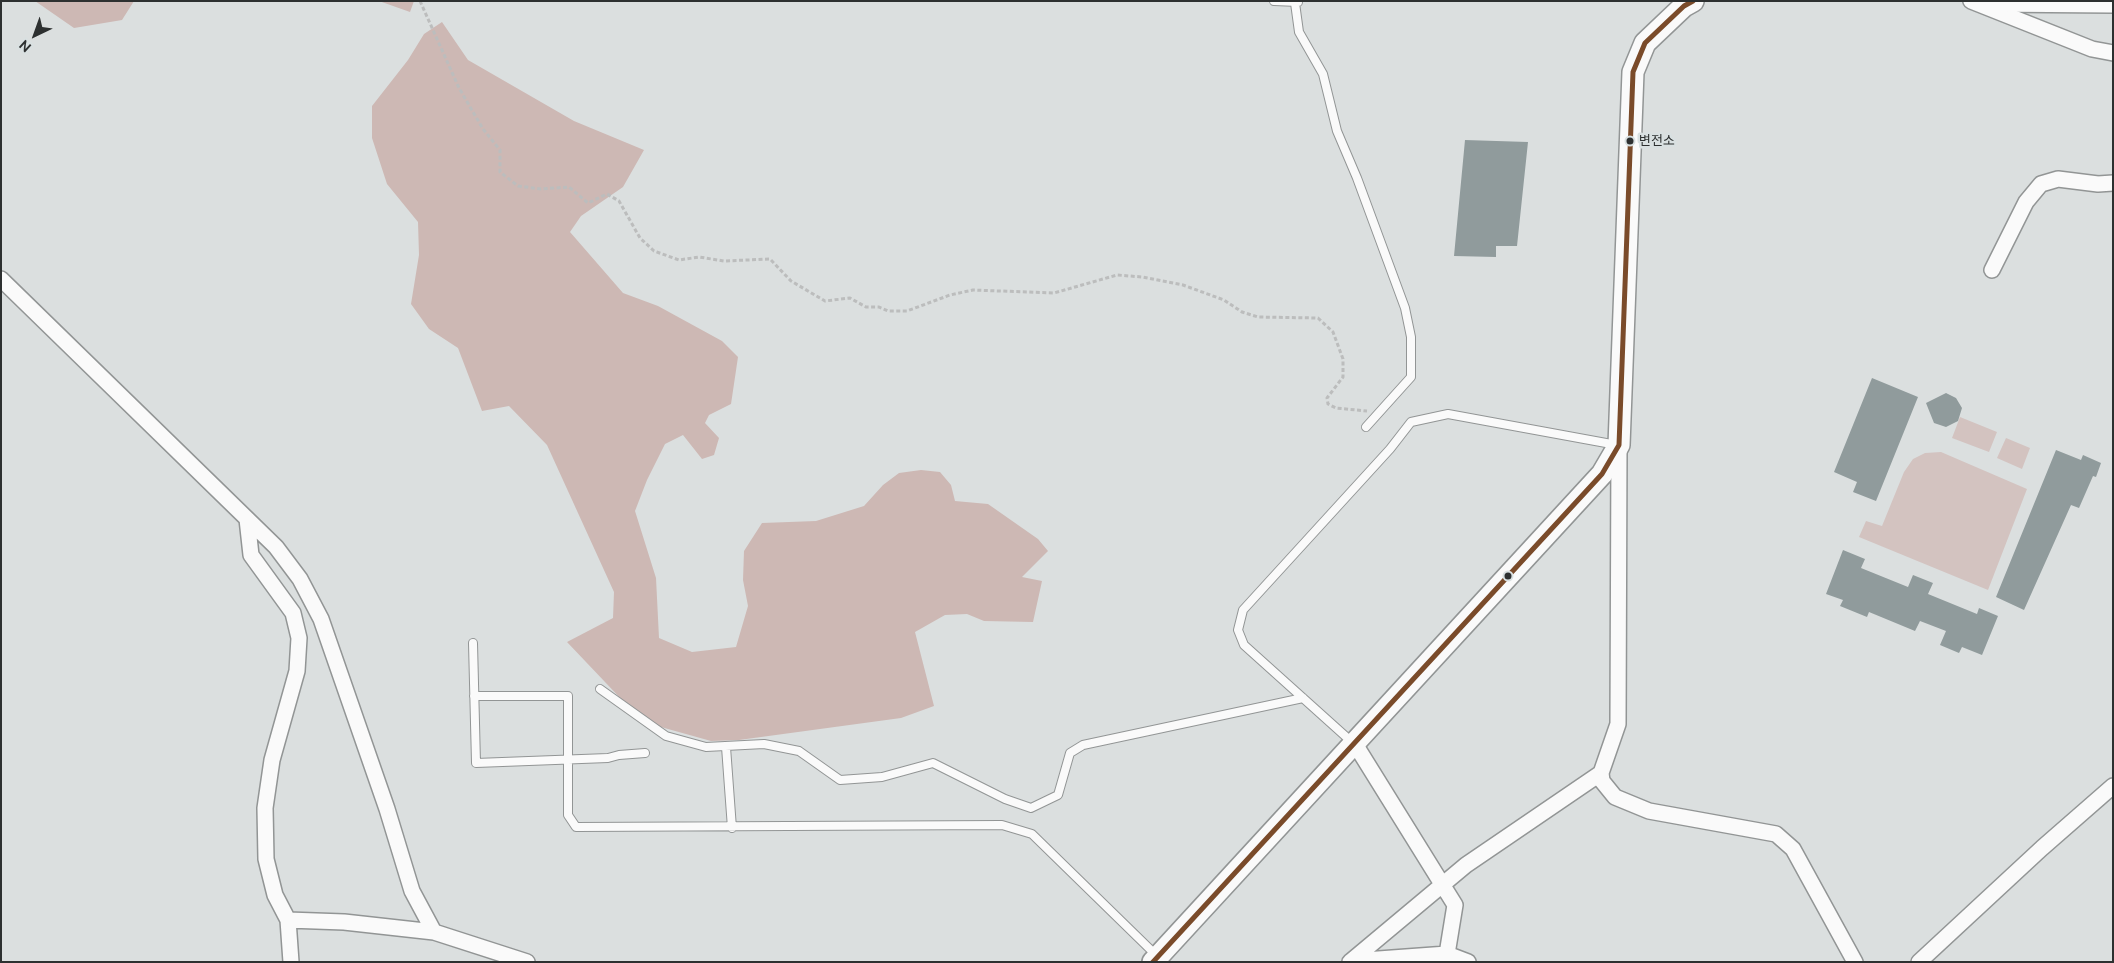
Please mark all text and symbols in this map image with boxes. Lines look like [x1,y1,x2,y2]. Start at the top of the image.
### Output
north arrow [10,10,60,60]
text: N [16,37,34,56]
place label: 변전소 [1639,133,1675,149]
marker: 변전소 [1625,136,1635,146]
unlabelled marker [1503,571,1513,581]

